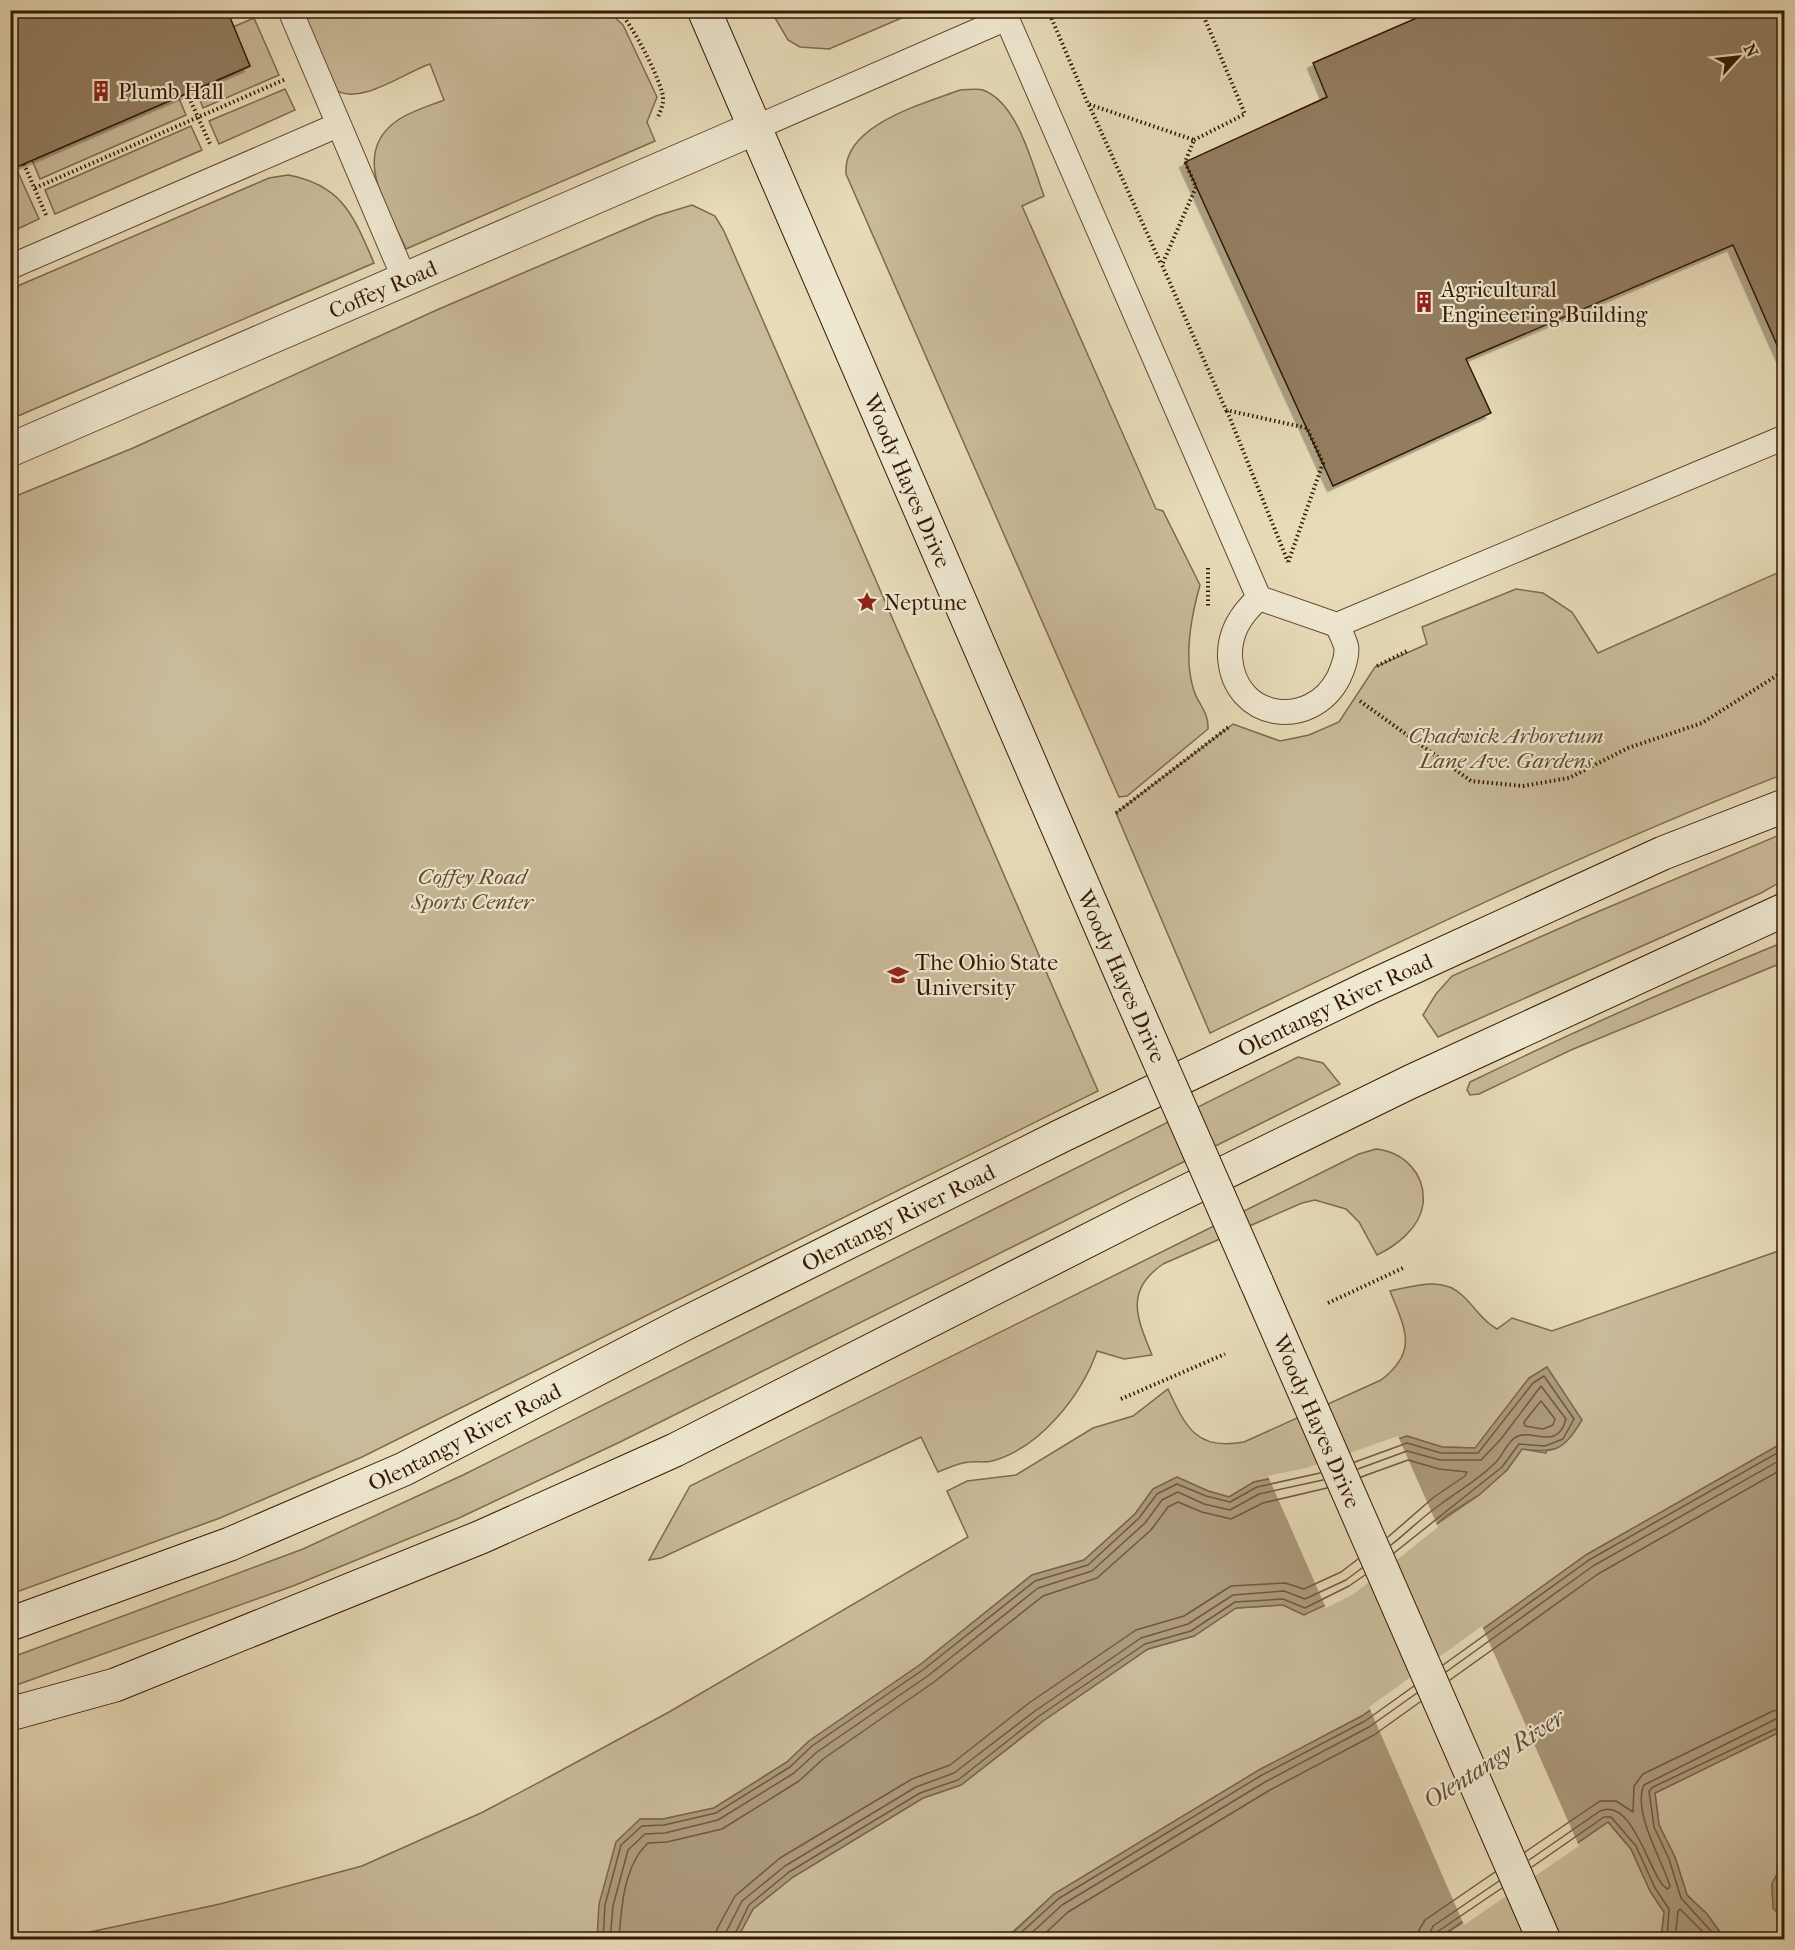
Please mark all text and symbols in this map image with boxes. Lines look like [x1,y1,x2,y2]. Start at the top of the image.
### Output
north arrow [1708,27,1768,87]
text: N [1740,41,1763,61]
building icon: Plumb Hall [89,79,113,103]
place label: Plumb Hall [118,79,224,105]
street label: Coffey Road [325,255,442,325]
place label: Agricultural Engineering Building [1440,277,1648,328]
building icon: Agricultural Engineering Building [1412,290,1436,314]
street label: Woody Hayes Drive [857,389,956,572]
place icon: Neptune [855,590,879,614]
place label: Neptune [884,590,967,616]
park label: Chadwick Arboretum Lane Ave. Gardens [1408,723,1604,774]
park label: Coffey Road Sports Center [410,864,535,915]
street label: Woody Hayes Drive [1071,885,1171,1067]
street label: Olentangy River Road [1234,948,1438,1063]
place label: The Ohio State University [915,950,1058,1001]
school or university icon: The Ohio State University [886,963,910,987]
street label: Olentangy River Road [797,1159,1000,1277]
street label: Woody Hayes Drive [1267,1330,1366,1512]
street label: Olentangy River Road [364,1377,567,1497]
water label: Olentangy River [1418,1702,1572,1815]

